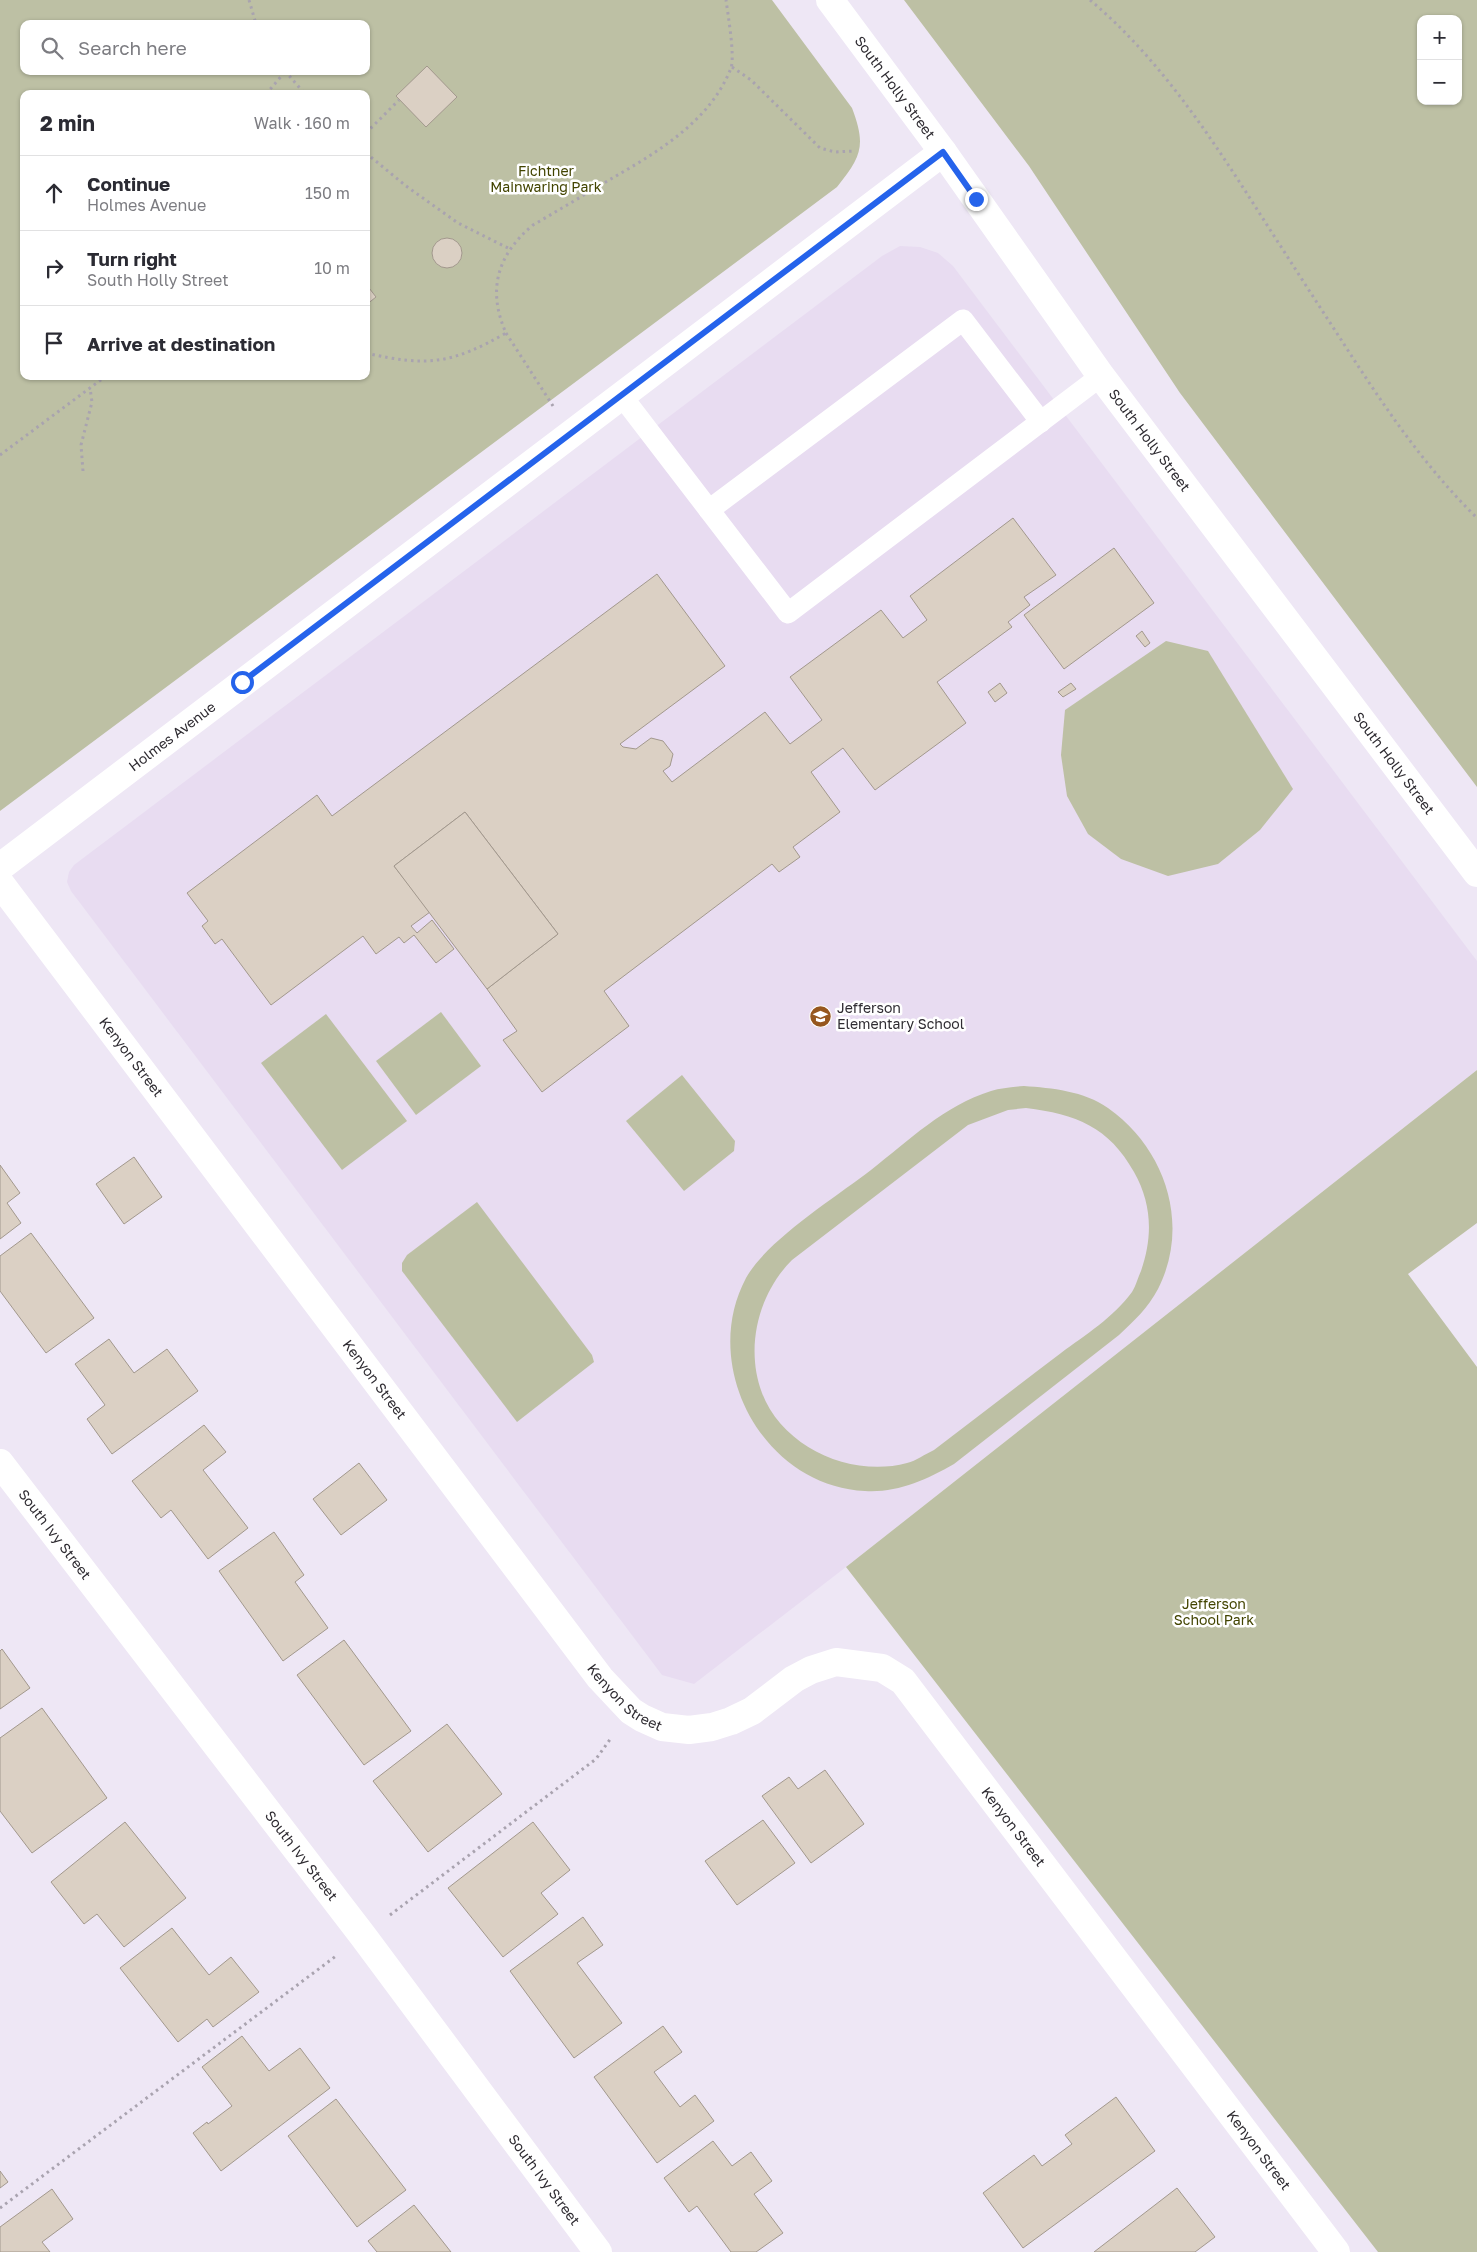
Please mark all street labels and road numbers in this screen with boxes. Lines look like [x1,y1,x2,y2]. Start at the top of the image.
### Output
street label: South Holly Street [852,32,939,142]
street label: South Holly Street [1106,385,1194,495]
street label: Holmes Avenue [125,698,219,774]
street label: South Holly Street [1350,708,1439,817]
street label: Kenyon Street [96,1013,167,1100]
street label: Kenyon Street [340,1336,411,1422]
street label: South Ivy Street [15,1486,95,1583]
street label: Kenyon Street [584,1660,665,1734]
street label: Kenyon Street [978,1783,1049,1870]
street label: South Ivy Street [262,1807,342,1904]
street label: Kenyon Street [1224,2107,1295,2193]
street label: South Ivy Street [505,2131,584,2228]

